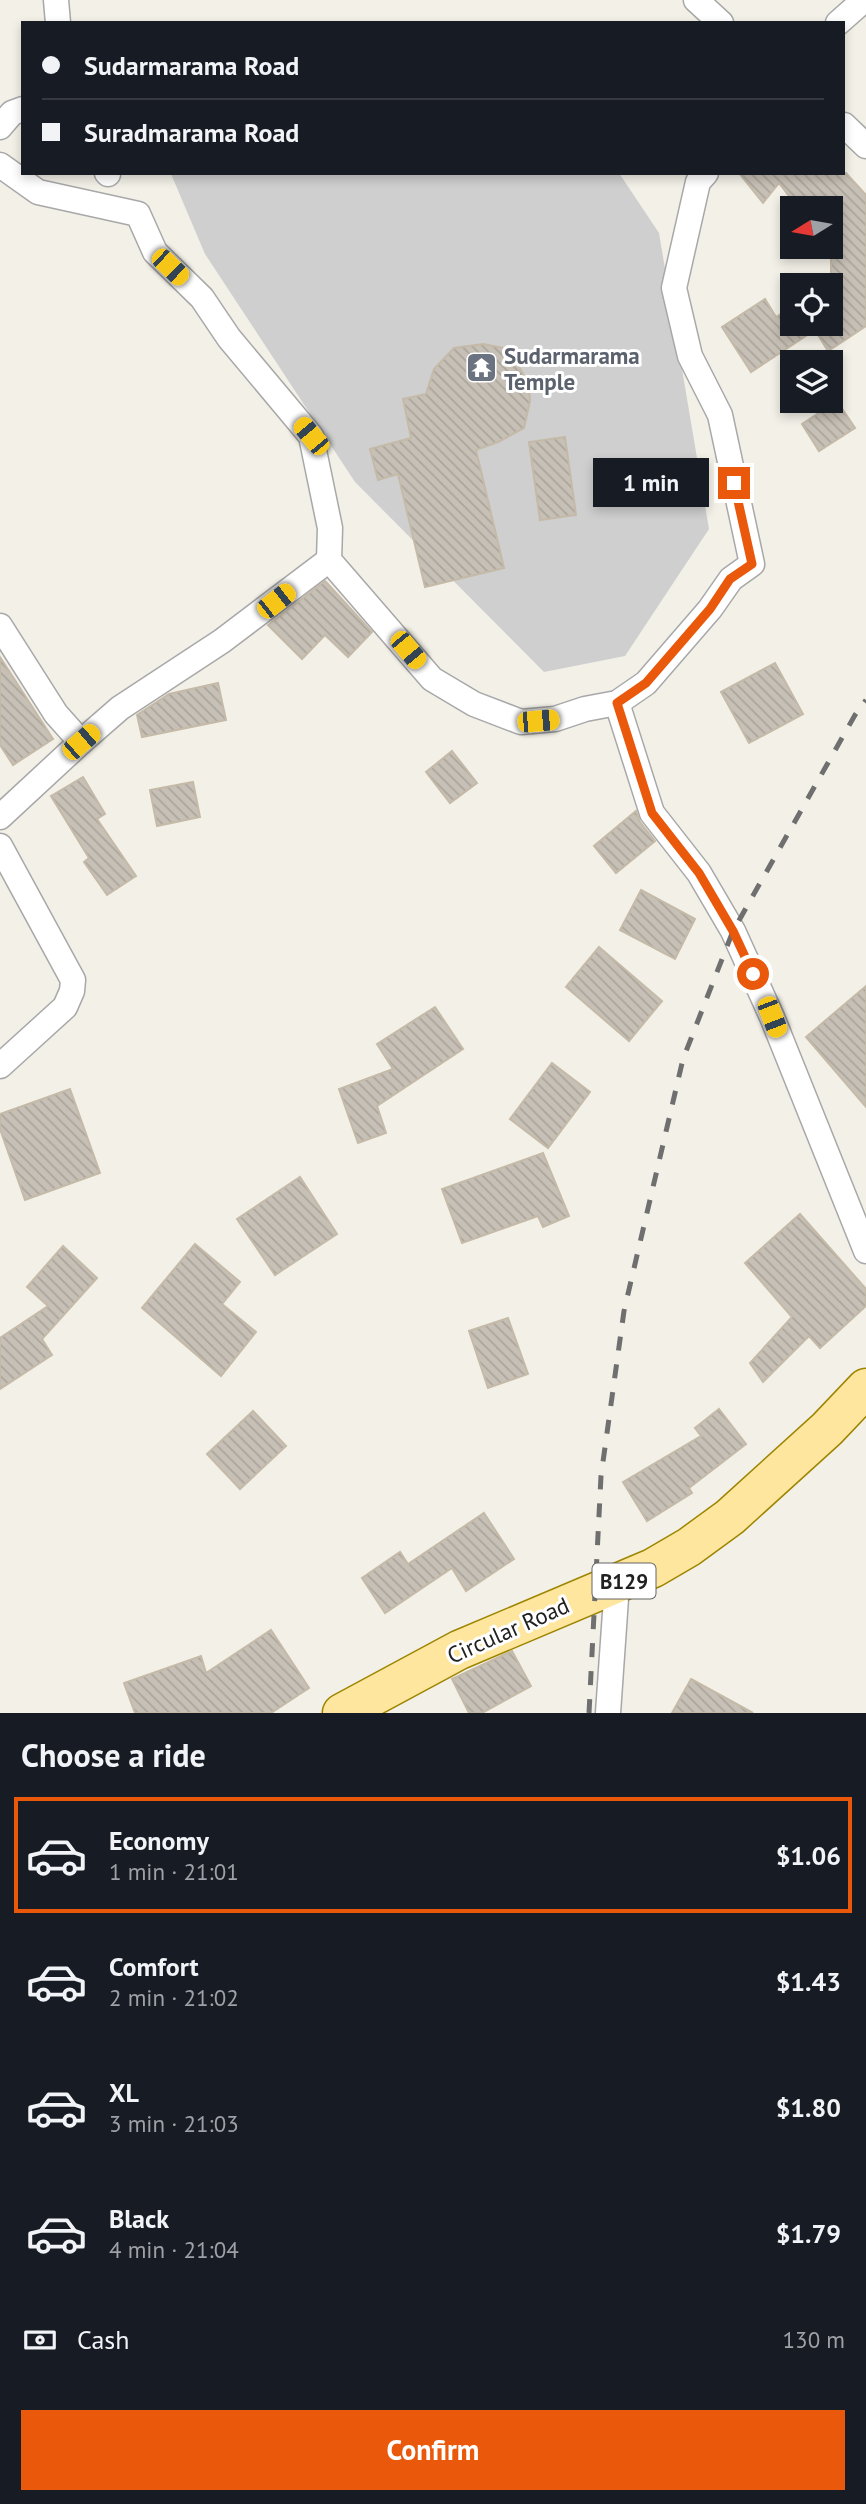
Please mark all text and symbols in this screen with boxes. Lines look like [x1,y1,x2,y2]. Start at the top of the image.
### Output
text: Sudarmarama Road [84,49,299,82]
text: Suradmarama Road [84,116,299,149]
north arrow [780,196,844,259]
map controls [780,196,843,413]
car [148,245,193,289]
button: locate [780,273,843,336]
place label: Sudarmarama Temple [504,341,640,396]
button: layers [780,350,843,413]
temple icon: Sudarmarama Temple [464,351,498,385]
car [290,413,333,459]
callout: 1 min [594,458,710,508]
route end [718,467,750,499]
text: 1 min [623,468,679,497]
car [253,580,300,622]
car [387,627,430,673]
car [517,709,560,733]
car [59,720,104,764]
route start [737,958,769,990]
car [755,994,790,1040]
road number: B129 [592,1564,656,1598]
street label: Circular Road [442,1590,574,1670]
text: Choose a ride [21,1734,206,1776]
icon: car [25,1824,88,1887]
text: Economy [109,1824,209,1857]
text: $1.06 [776,1839,841,1872]
text: 1 min · 21:01 [109,1857,239,1886]
icon: car [25,1950,88,2013]
text: Comfort [109,1950,199,1983]
text: $1.43 [776,1965,841,1998]
text: 2 min · 21:02 [109,1983,239,2012]
icon: car [25,2076,88,2139]
text: XL [109,2076,139,2109]
text: $1.80 [776,2091,841,2124]
text: 3 min · 21:03 [109,2109,239,2138]
icon: car [25,2202,88,2265]
text: Black [109,2202,169,2235]
text: $1.79 [776,2217,841,2250]
text: 4 min · 21:04 [109,2235,239,2264]
icon: cash [21,2321,59,2359]
text: Cash [77,2323,129,2356]
text: 130 m [783,2325,845,2354]
button: Confirm [21,2410,845,2490]

